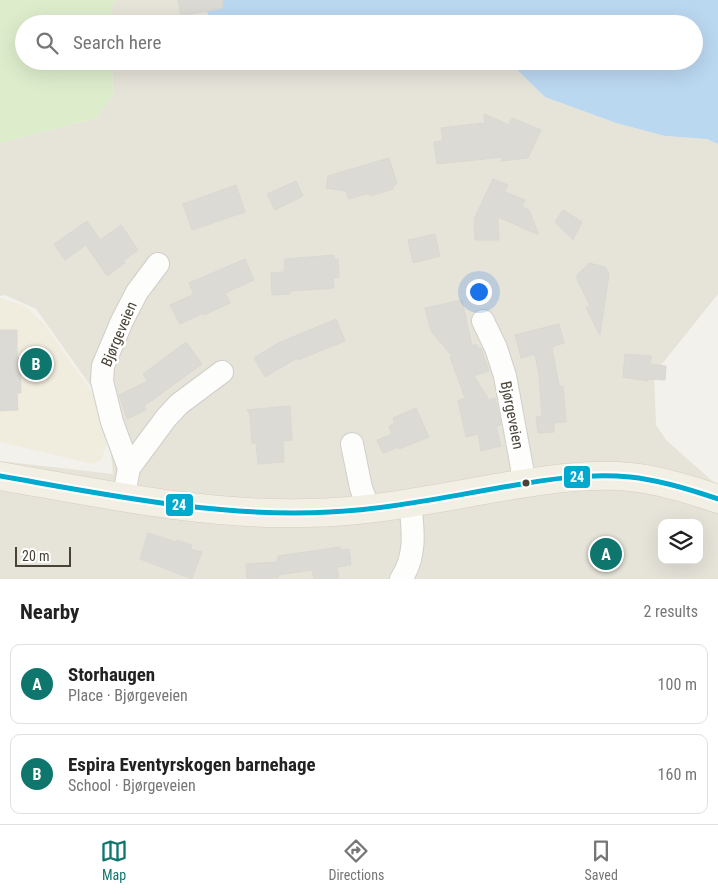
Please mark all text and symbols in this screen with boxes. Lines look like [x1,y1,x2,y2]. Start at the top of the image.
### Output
search box [15,15,703,70]
icon: search [33,29,61,57]
text: Search here [73,31,161,54]
your location [466,279,492,305]
street label: Bjørgeveien [97,299,141,369]
pin: B [20,345,52,383]
street label: Bjørgeveien [497,379,527,451]
line badge: 24 [563,465,591,489]
text: 24 [570,469,584,485]
unlabelled marker [521,478,531,488]
line badge: 24 [165,493,194,517]
text: 24 [172,497,186,513]
map controls [658,519,703,564]
button: layers [658,519,703,564]
pin: A [590,535,622,573]
scale bar [15,544,71,567]
text: 20 m [22,548,50,564]
text: Nearby [20,600,79,624]
text: 2 results [643,602,698,621]
text: Storhaugen [68,663,155,686]
text: A [32,675,42,694]
text: 100 m [658,675,697,694]
text: Place · Bjørgeveien [68,686,188,705]
text: Espira Eventyrskogen barnehage [68,753,316,776]
text: B [33,765,41,784]
text: 160 m [658,765,697,784]
text: School · Bjørgeveien [68,776,196,795]
tab: Map [100,837,128,883]
tab: Directions [328,837,384,883]
tab: Saved [585,837,618,883]

